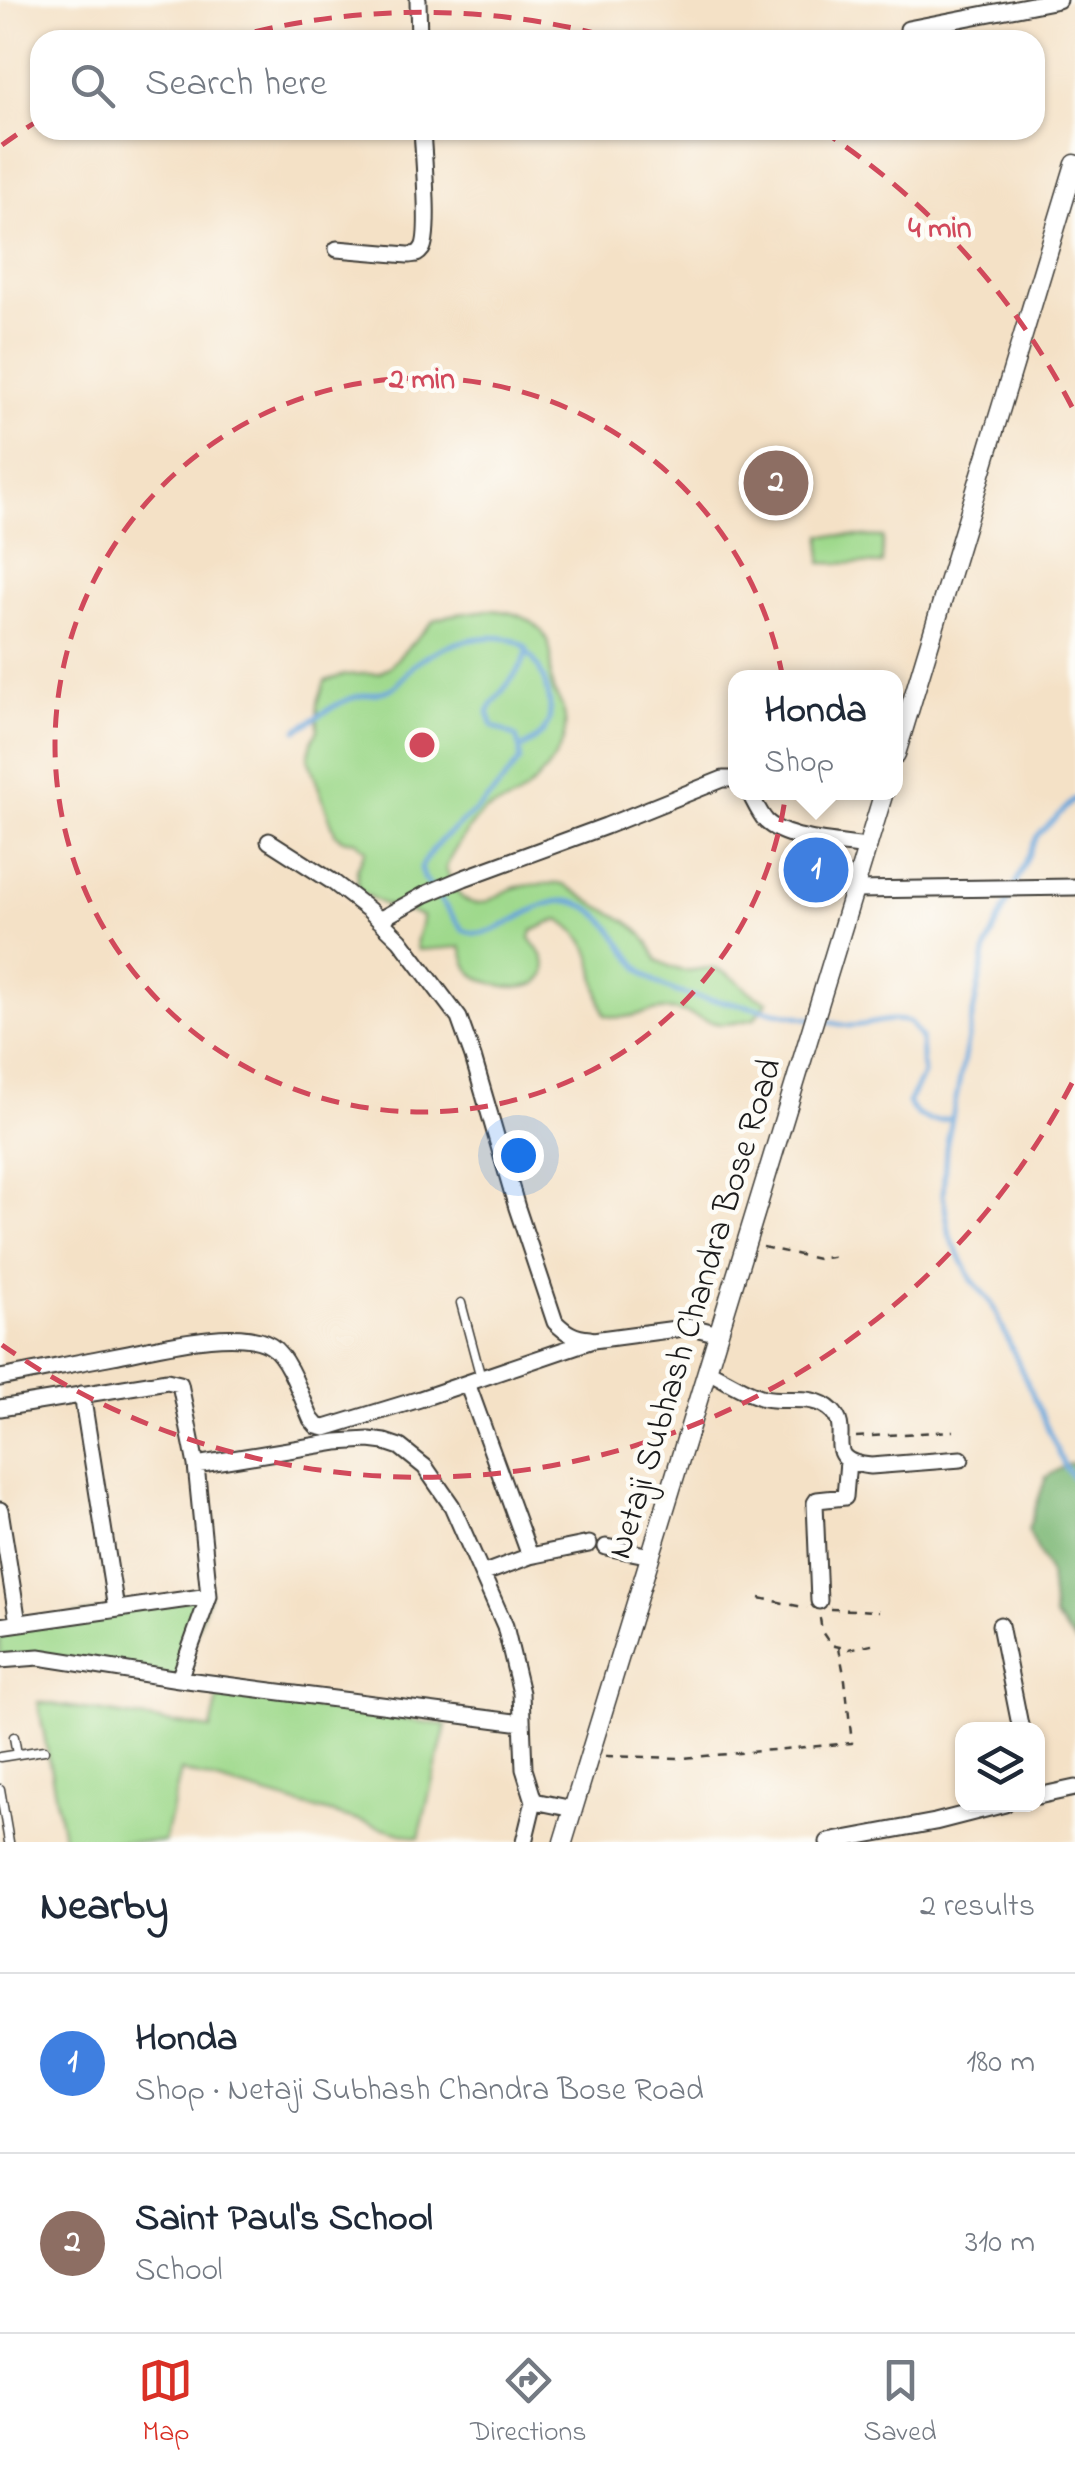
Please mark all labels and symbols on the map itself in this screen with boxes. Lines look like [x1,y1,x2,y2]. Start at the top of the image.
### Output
text: 4 min [908,208,972,252]
text: 2 min [388,359,455,403]
pin: 2 [744,446,808,520]
centre of rings [404,727,440,763]
pin: 1 [784,832,848,908]
street label: Netaji Subhash Chandra Bose Road [596,1053,797,1566]
your location [493,1130,544,1181]

